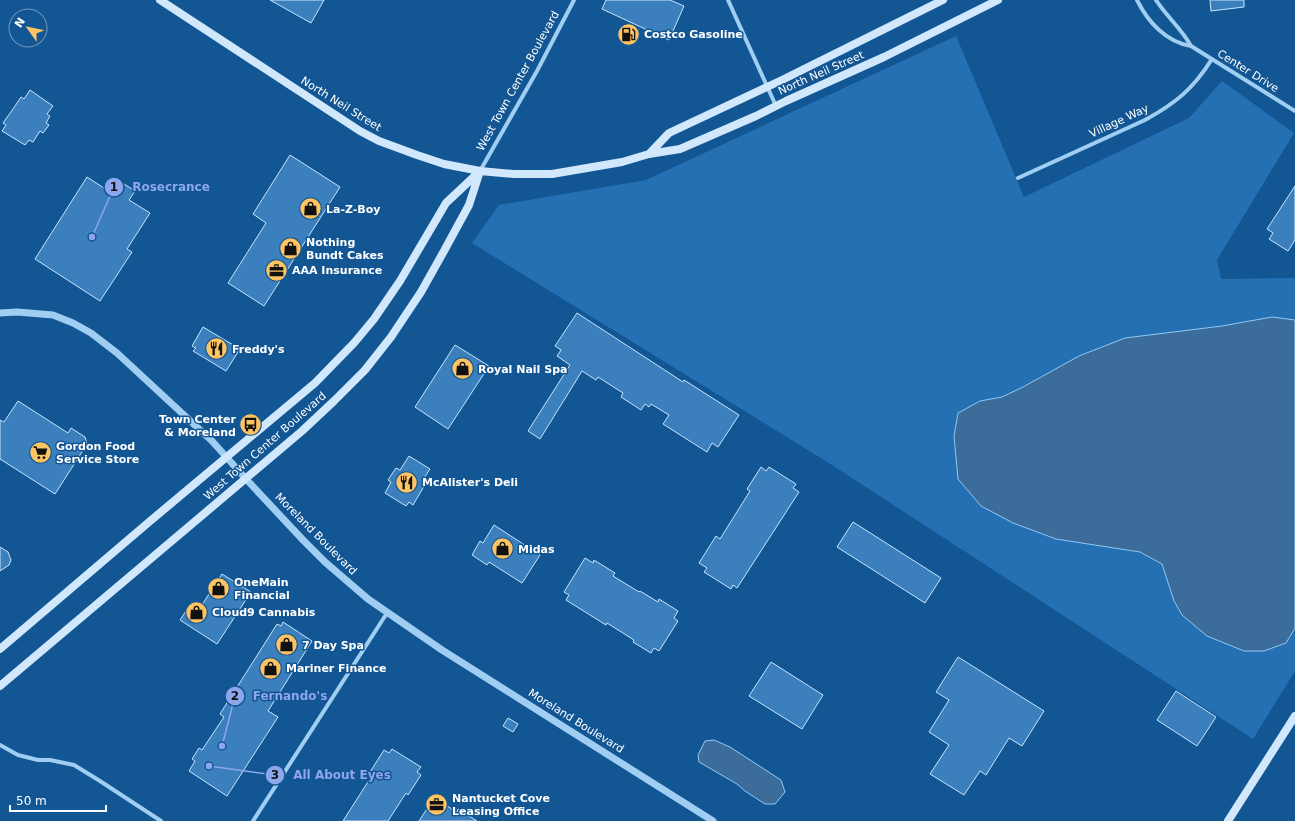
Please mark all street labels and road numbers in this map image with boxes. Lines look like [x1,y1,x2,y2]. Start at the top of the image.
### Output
street label: West Town Center Boulevard [474,9,562,153]
street label: Center Drive [1215,47,1281,95]
street label: North Neil Street [776,48,866,98]
street label: North Neil Street [298,74,384,134]
street label: Village Way [1087,101,1151,140]
street label: West Town Center Boulevard [201,389,329,503]
street label: Moreland Boulevard [272,490,360,578]
street label: Moreland Boulevard [526,686,626,756]

